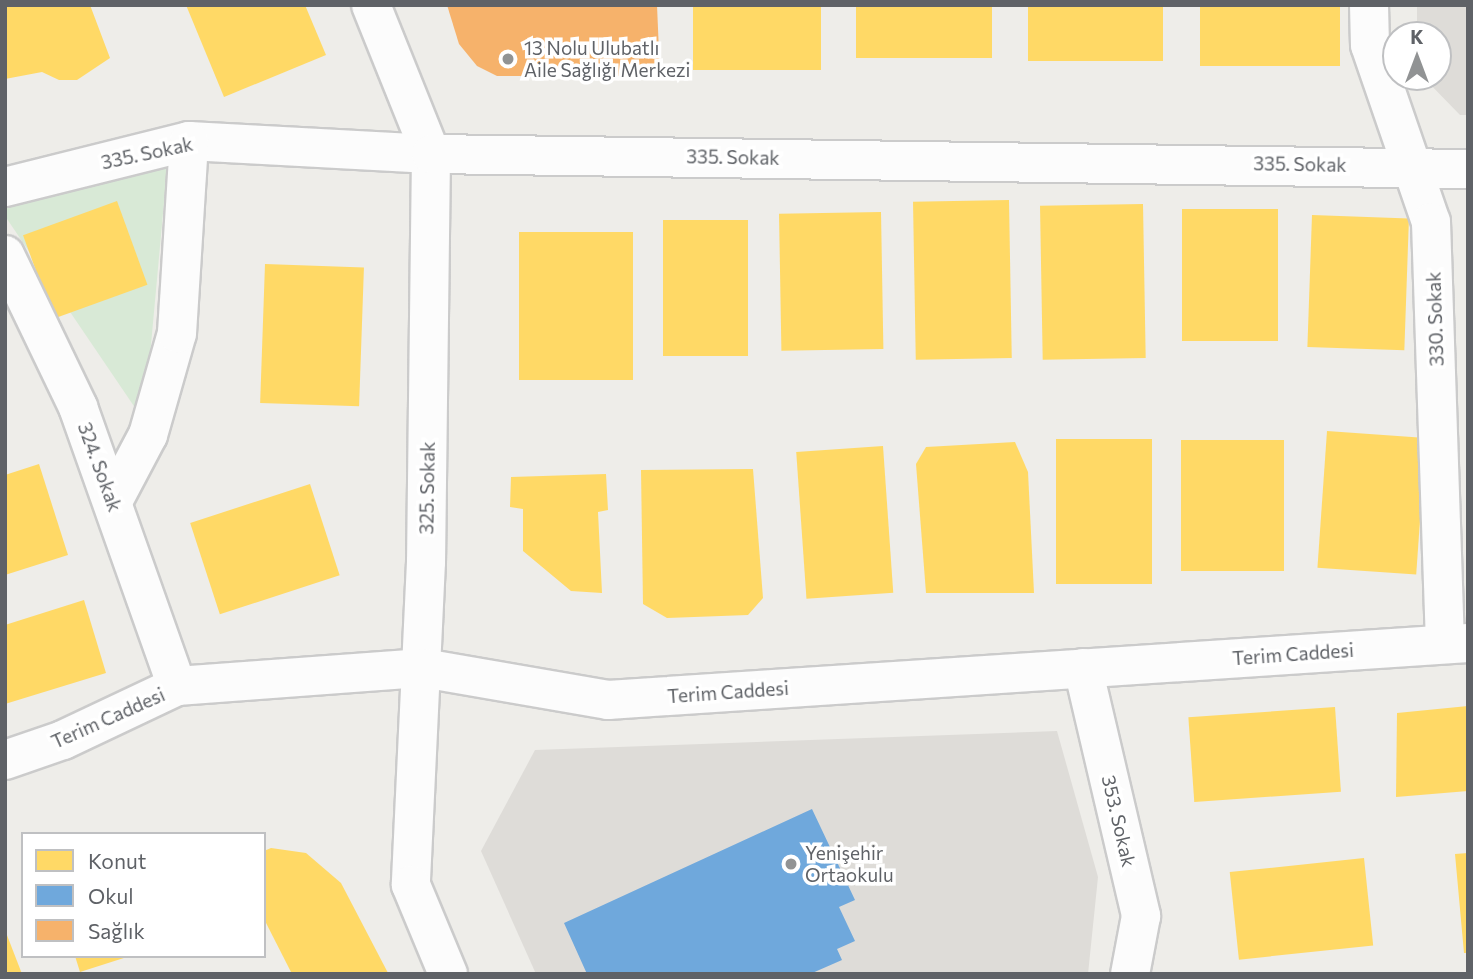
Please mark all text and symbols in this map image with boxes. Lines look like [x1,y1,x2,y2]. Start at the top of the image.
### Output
north arrow [1382,21,1452,91]
text: K [1410,25,1424,48]
place label: 13 Nolu Ulubatlı Aile Sağlığı Merkezi [524,37,690,81]
marker: 13 Nolu Ulubatlı Aile Sağlığı Merkezi [498,49,518,69]
street label: 335. Sokak [99,132,195,174]
street label: 335. Sokak [686,145,780,169]
street label: 335. Sokak [1253,152,1347,176]
street label: 330. Sokak [1422,271,1448,367]
street label: 324. Sokak [73,419,127,515]
street label: 325. Sokak [415,441,439,535]
street label: Terim Caddesi [1231,638,1355,670]
street label: Terim Caddesi [666,676,790,708]
street label: Terim Caddesi [48,683,168,753]
street label: 353. Sokak [1097,773,1141,869]
legend [21,832,266,958]
place label: Yenişehir Ortaokulu [805,842,894,886]
text: Konut [88,848,146,873]
marker: Yenişehir Ortaokulu [783,856,799,872]
text: Okul [88,883,134,908]
text: Sağlık [88,918,145,943]

